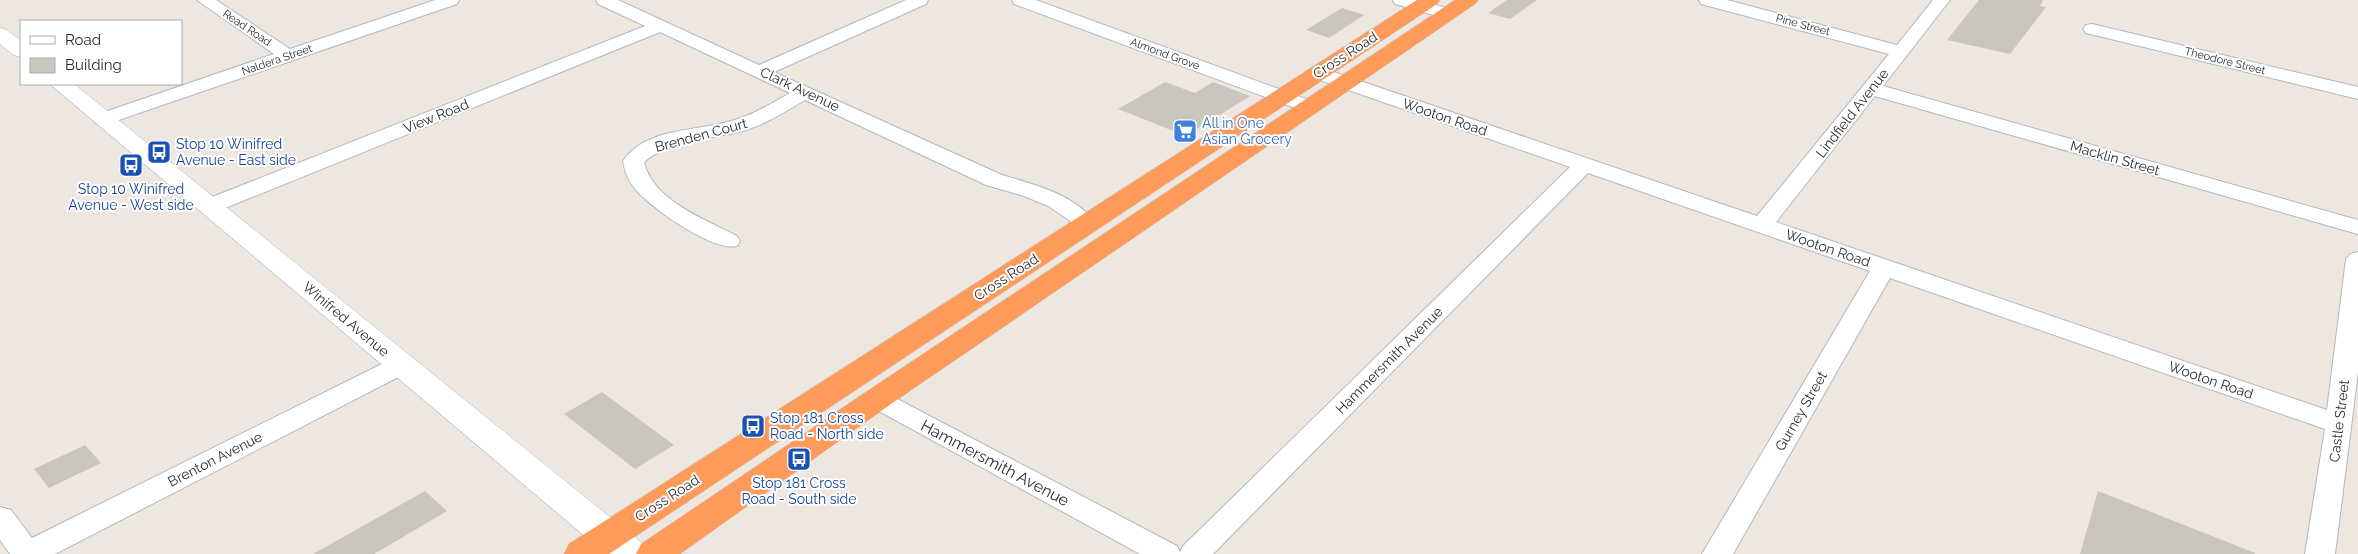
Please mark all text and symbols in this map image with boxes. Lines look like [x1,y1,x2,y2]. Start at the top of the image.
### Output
street label: Read Road [220,7,274,49]
street label: Pine Street [1775,12,1832,39]
legend [20,20,182,85]
street label: Cross Road [1310,28,1380,82]
text: Road [65,31,101,49]
street label: Almond Grove [1128,35,1202,73]
street label: Naldera Street [240,42,314,78]
street label: Theodore Street [2183,45,2267,77]
text: Building [65,56,122,74]
street label: Clark Avenue [758,64,842,114]
street label: Lindfield Avenue [1812,65,1892,161]
street label: Wooton Road [1401,95,1489,139]
street label: View Road [401,96,471,136]
street label: Brenden Court [653,115,749,155]
place label: All in One Asian Grocery [1202,115,1292,147]
supermarket icon: All in One Asian Grocery [1172,118,1198,144]
place label: Stop 10 Winifred Avenue - East side [176,136,296,168]
street label: Macklin Street [2068,138,2162,179]
bus stop icon: Stop 10 Winifred Avenue - East side [146,139,172,165]
bus stop icon: Stop 10 Winifred Avenue - West side [118,152,144,178]
place label: Stop 10 Winifred Avenue - West side [68,181,194,213]
street label: Wooton Road [1784,226,1872,270]
street label: Cross Road [971,250,1041,304]
street label: Winifred Avenue [300,278,392,360]
street label: Hammersmith Avenue [1332,303,1446,417]
street label: Wooton Road [2167,358,2255,402]
street label: Gurney Street [1772,368,1830,454]
street label: Castle Street [2326,378,2352,463]
place label: Stop 181 Cross Road - North side [770,410,884,442]
bus stop icon: Stop 181 Cross Road - North side [740,413,766,439]
street label: Hammersmith Avenue [918,416,1072,510]
street label: Brenton Avenue [165,428,265,490]
bus stop icon: Stop 181 Cross Road - South side [786,446,812,472]
street label: Cross Road [632,471,702,525]
place label: Stop 181 Cross Road - South side [742,475,856,507]

